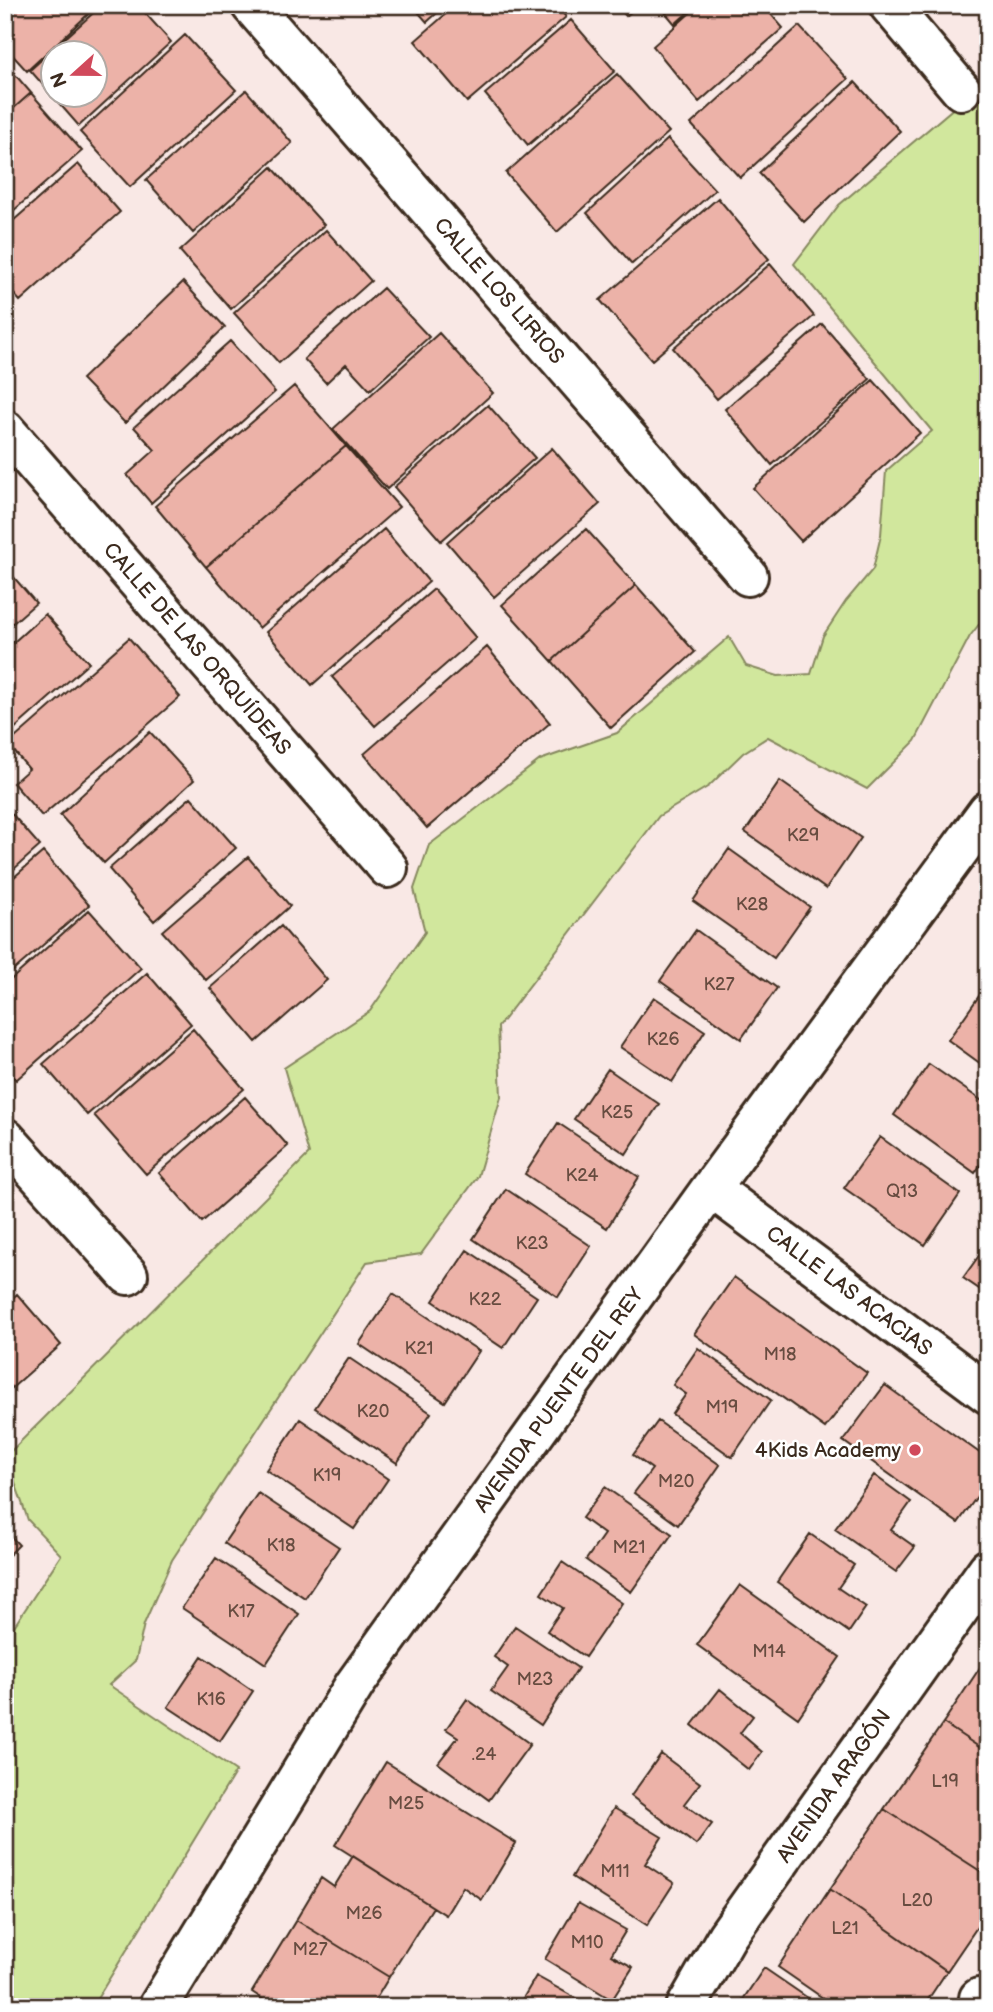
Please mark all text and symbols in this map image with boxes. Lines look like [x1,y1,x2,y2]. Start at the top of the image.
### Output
north arrow [38,38,108,108]
text: N [46,69,73,90]
street label: CALLE LOS LIRIOS [429,213,569,369]
street label: CALLE DE LAS ORQUÍDEAS [98,538,296,760]
house number: K29 [787,825,819,846]
house number: K28 [736,894,768,915]
house number: K27 [703,974,735,995]
house number: K26 [646,1029,680,1050]
house number: K25 [601,1102,633,1123]
house number: K24 [566,1165,598,1186]
house number: Q13 [886,1181,918,1202]
street label: CALLE LAS ACACIAS [761,1221,937,1361]
house number: K23 [516,1233,548,1254]
street label: AVENIDA PUENTE DEL REY [469,1282,649,1517]
house number: K22 [469,1289,502,1310]
house number: K21 [405,1338,433,1359]
house number: M18 [764,1344,797,1365]
house number: M19 [706,1397,738,1418]
house number: K20 [357,1401,389,1422]
place label: 4Kids Academy [755,1438,902,1463]
marker: 4Kids Academy [907,1442,923,1458]
house number: K19 [313,1465,341,1486]
house number: M20 [658,1471,694,1492]
house number: K18 [266,1535,296,1556]
house number: M21 [613,1537,645,1558]
house number: K17 [227,1601,255,1622]
house number: M14 [752,1641,786,1662]
house number: M23 [517,1669,553,1690]
house number: K16 [196,1689,226,1710]
street label: AVENIDA ARAGÓN [772,1705,896,1867]
house number: .24 [472,1744,496,1765]
house number: L19 [931,1771,959,1792]
house number: M25 [388,1793,424,1814]
house number: M11 [600,1861,630,1882]
house number: L20 [901,1890,933,1911]
house number: M26 [345,1903,383,1924]
house number: L21 [831,1918,859,1939]
house number: M10 [570,1932,604,1953]
house number: M27 [293,1939,328,1960]

